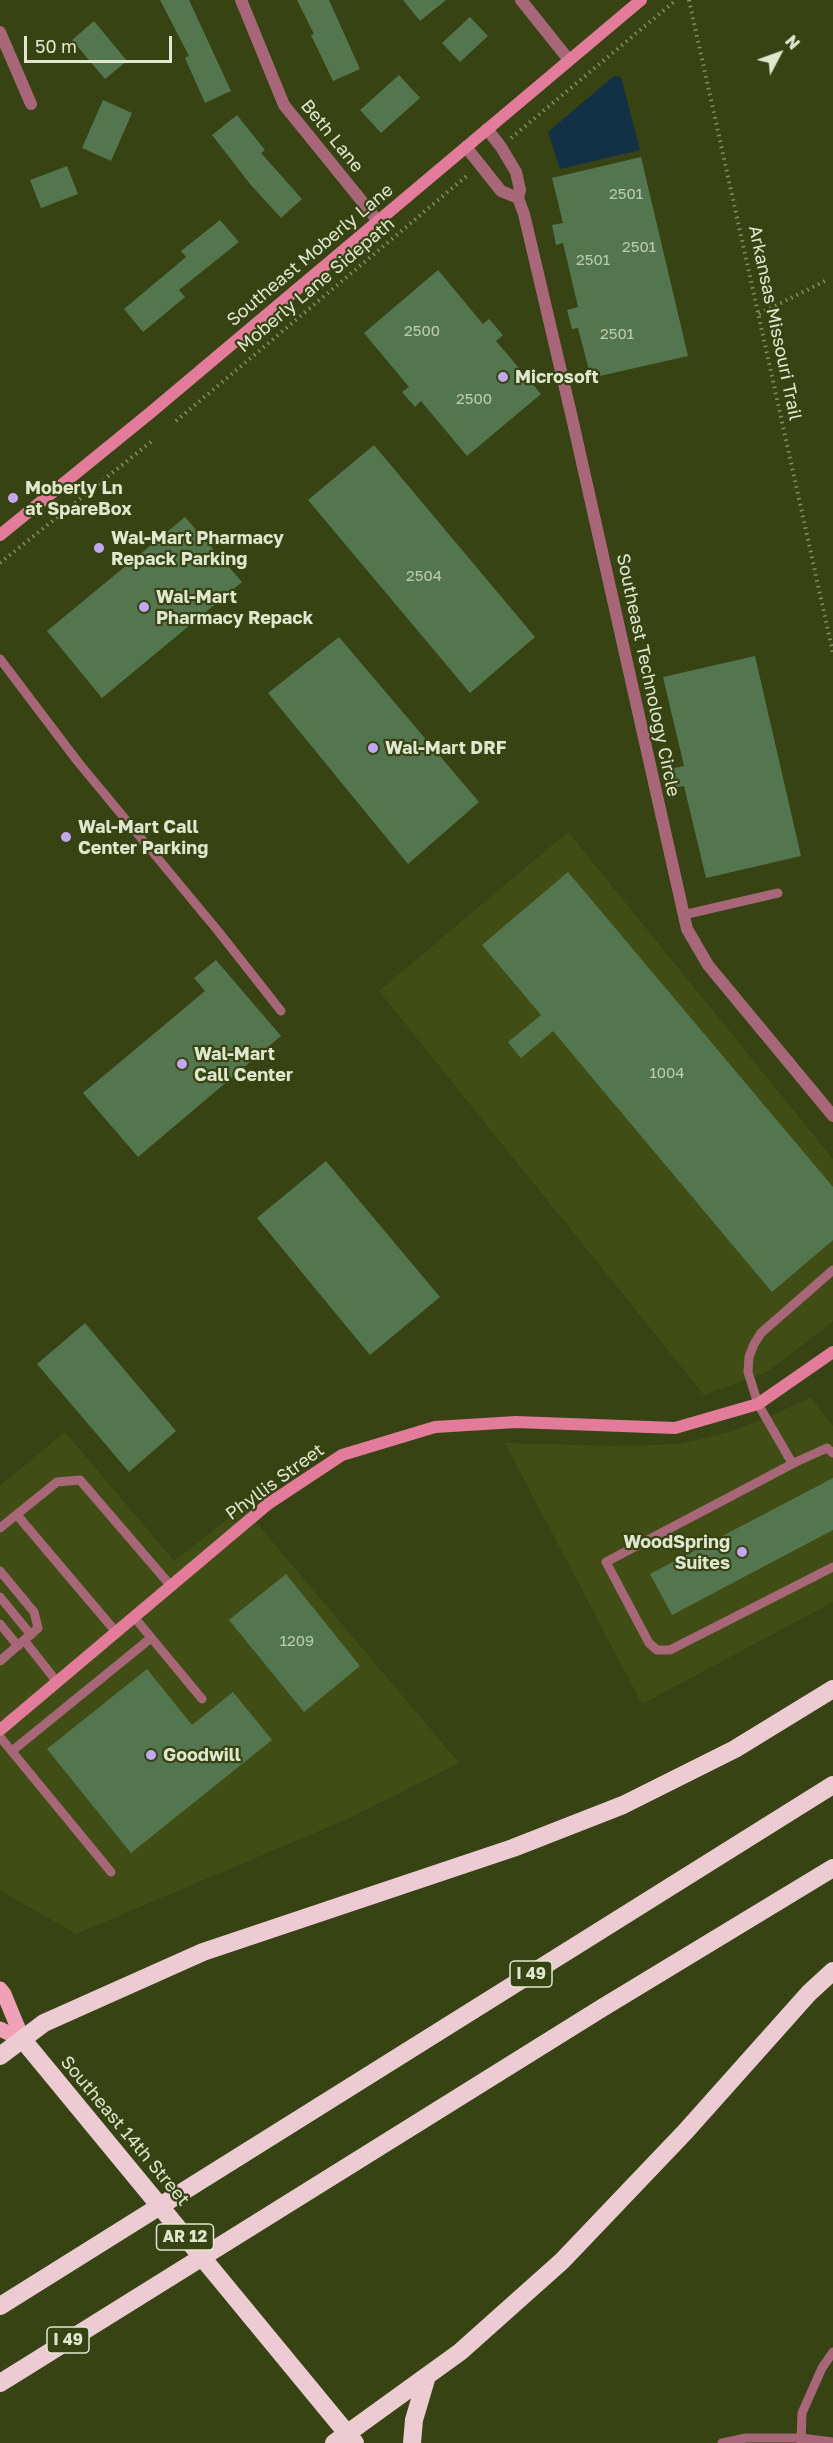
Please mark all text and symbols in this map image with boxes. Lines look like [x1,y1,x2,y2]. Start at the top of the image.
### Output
scale bar [27,24,176,62]
north arrow [749,24,809,84]
text: N [781,31,804,53]
text: 50 m [35,35,77,57]
street label: Beth Lane [296,95,368,177]
street label: Southeast Moberly Lane [223,179,397,331]
house number: 2501 [609,185,643,203]
street label: Moberly Lane Sidepath [233,213,399,357]
street label: Arkansas Missouri Trail [744,224,806,422]
house number: 2501 [622,238,656,256]
house number: 2501 [576,251,610,269]
house number: 2500 [404,322,440,340]
house number: 2501 [600,325,634,343]
place label: Microsoft [515,366,599,388]
marker: Microsoft [496,370,510,384]
house number: 2500 [456,390,492,408]
place label: Moberly Ln at SpareBox [25,477,132,520]
marker: Moberly Ln at SpareBox [6,491,20,505]
place label: Wal-Mart Pharmacy Repack Parking [111,527,284,570]
marker: Wal-Mart Pharmacy Repack Parking [92,541,106,555]
street label: Southeast Technology Circle [612,552,684,798]
house number: 2504 [406,567,442,585]
place label: Wal-Mart Pharmacy Repack [156,586,313,628]
marker: Wal-Mart Pharmacy Repack [137,600,151,614]
place label: Wal-Mart DRF [385,737,506,759]
marker: Wal-Mart DRF [366,741,380,755]
place label: Wal-Mart Call Center Parking [78,816,208,858]
marker: Wal-Mart Call Center Parking [59,830,73,844]
place label: Wal-Mart Call Center [194,1043,293,1086]
marker: Wal-Mart Call Center [175,1057,189,1071]
house number: 1004 [649,1064,685,1082]
street label: Phyllis Street [222,1439,328,1525]
place label: WoodSpring Suites [623,1531,730,1574]
marker: WoodSpring Suites [735,1545,749,1559]
house number: 1209 [280,1632,314,1650]
place label: Goodwill [163,1744,241,1766]
marker: Goodwill [144,1748,158,1762]
road number: I 49 [510,1961,552,1987]
street label: Southeast 14th Street [56,2052,194,2210]
road number: AR 12 [156,2224,213,2250]
road number: I 49 [47,2327,89,2353]

